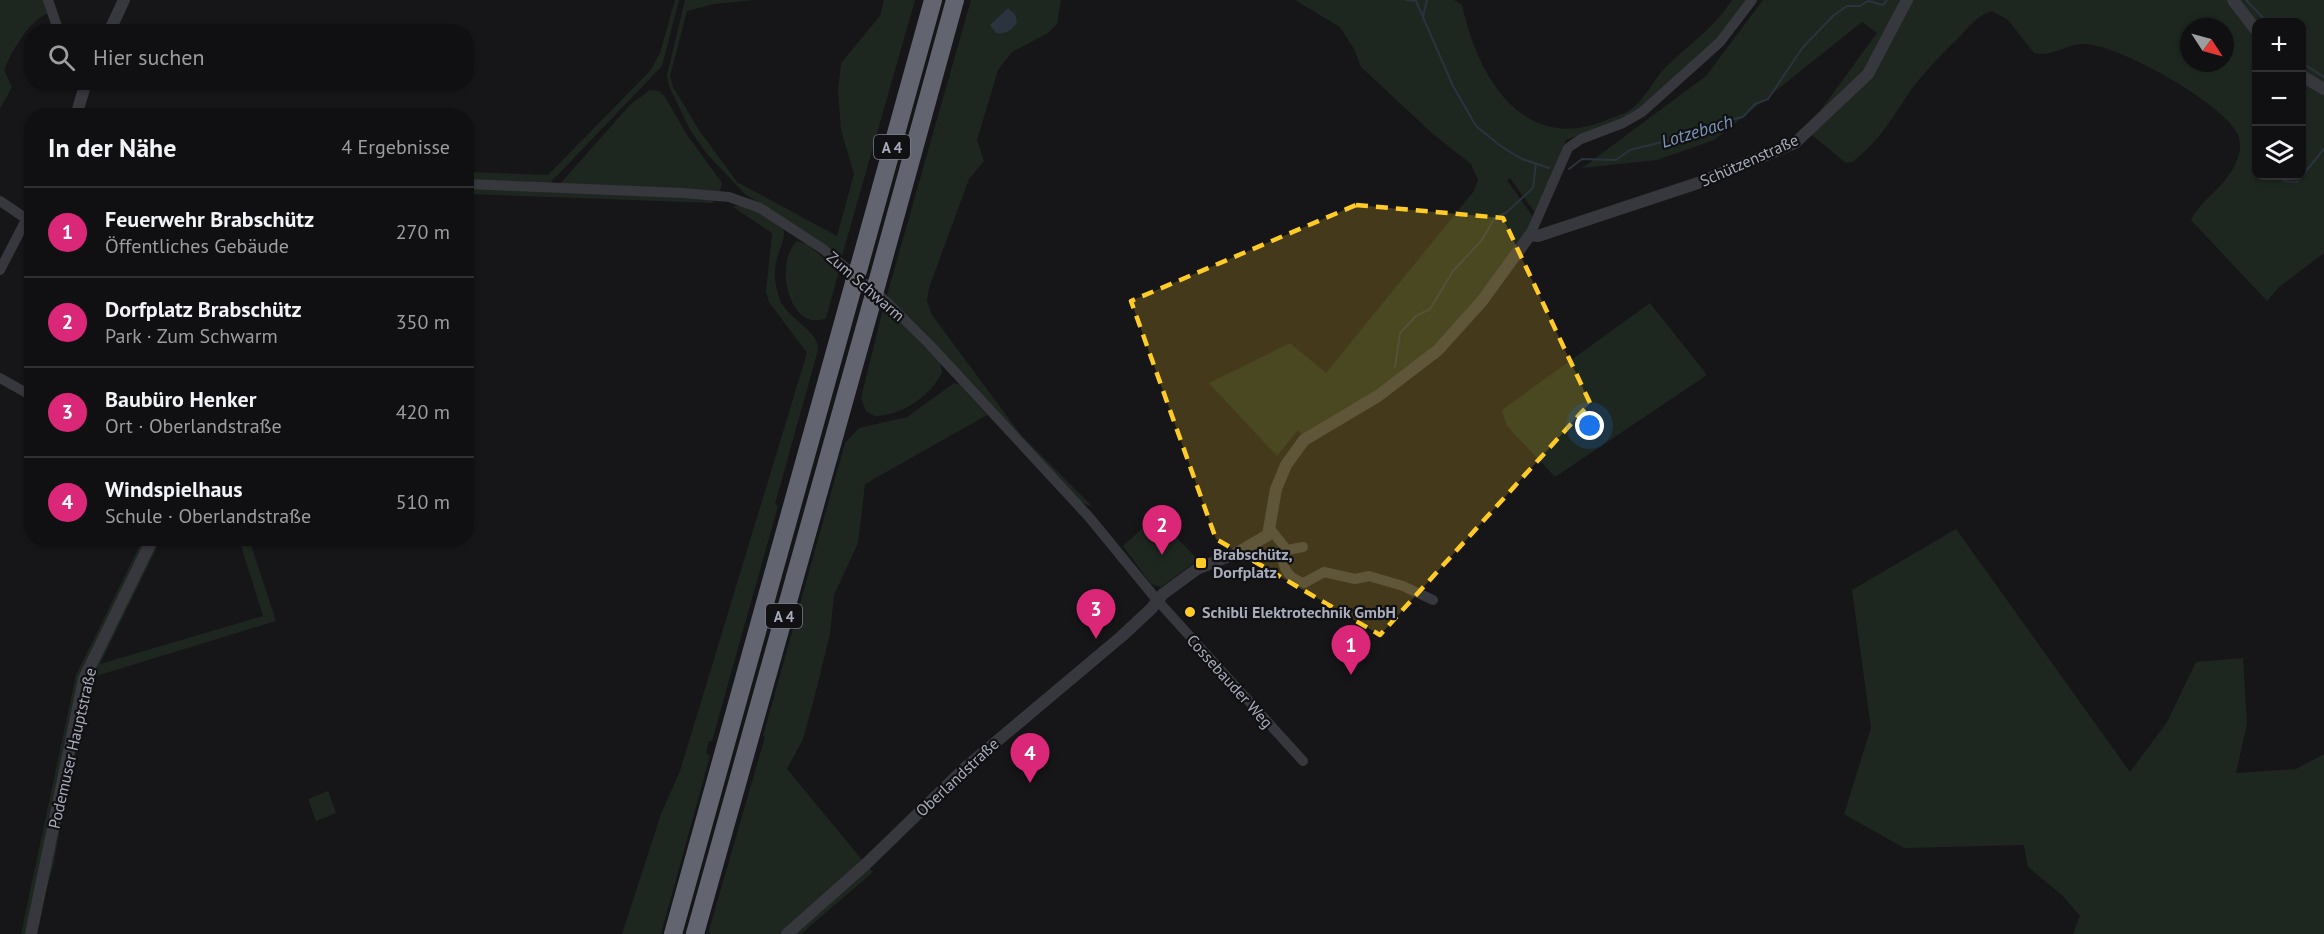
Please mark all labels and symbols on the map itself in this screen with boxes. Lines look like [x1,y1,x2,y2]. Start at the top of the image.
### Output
north arrow [2180,18,2234,72]
water label: Lotzebach [1658,109,1736,153]
street label: Schützenstraße [1697,129,1801,191]
road number: A 4 [874,135,910,159]
street label: Zum Schwarm [823,247,909,325]
your location [1575,411,1604,440]
pin: 2 [1142,506,1182,555]
place label: Brabschütz, Dorfplatz [1213,544,1293,582]
marker: Brabschütz, Dorfplatz [1194,556,1208,570]
pin: 3 [1076,590,1116,639]
place label: Schibli Elektrotechnik GmbH [1202,602,1396,622]
road number: A 4 [766,604,802,628]
marker: Schibli Elektrotechnik GmbH [1183,605,1197,619]
pin: 1 [1332,626,1370,675]
street label: Cossebauder Weg [1183,630,1277,732]
street label: Podemuser Hauptstraße [44,666,100,830]
street label: Oberlandstraße [911,733,1003,821]
pin: 4 [1010,734,1050,783]

